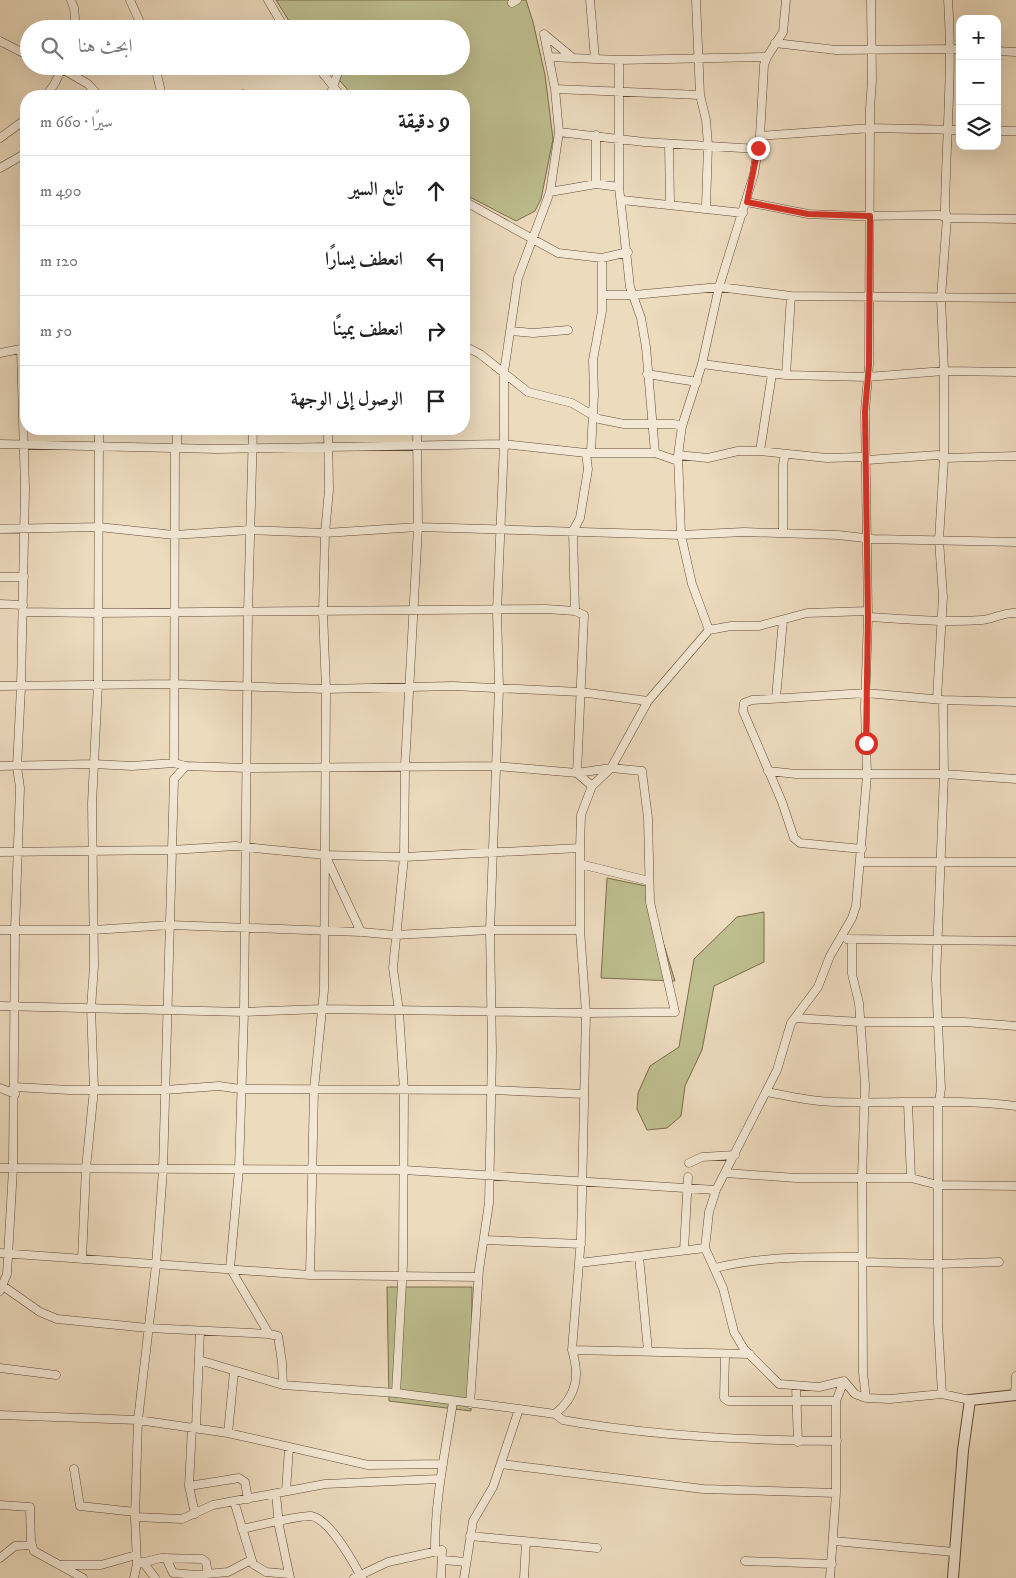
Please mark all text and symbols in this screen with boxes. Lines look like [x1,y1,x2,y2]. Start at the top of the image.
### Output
map controls [956,15,1001,150]
button: + [956,15,1001,60]
search box [20,20,470,75]
icon: search [38,34,66,62]
text: ابحث هنا [78,35,133,58]
button: − [956,60,1001,105]
button: layers [956,105,1001,150]
text: 9 دقيقة [398,109,450,135]
text: سيرًا · 660 m [40,112,113,132]
route end [747,137,770,160]
icon: ahead [422,177,450,205]
text: تابع السير [349,178,403,201]
text: 490 m [40,181,81,201]
icon: left [422,247,450,275]
text: انعطف يسارًا [325,248,403,271]
text: 120 m [40,251,78,271]
icon: right [422,317,450,345]
text: انعطف يمينًا [333,318,403,341]
text: 50 m [40,321,72,341]
icon: arrive [422,387,450,415]
text: الوصول إلى الوجهة [291,388,403,411]
route start [855,732,878,755]

